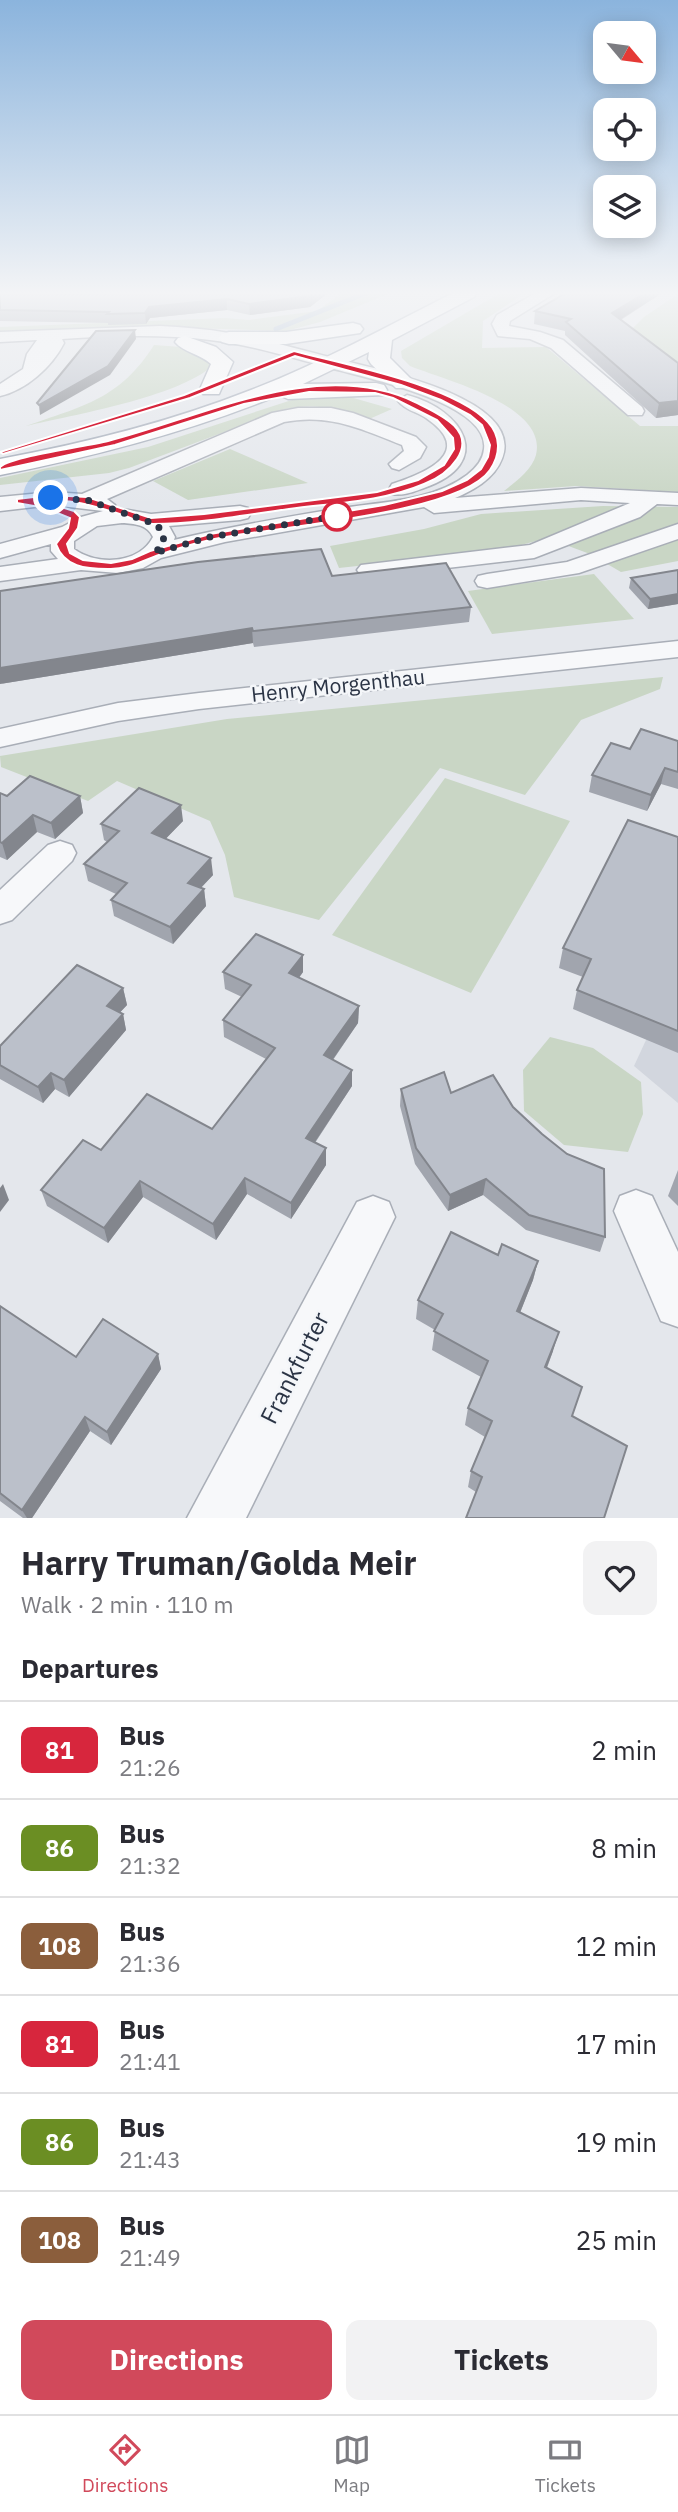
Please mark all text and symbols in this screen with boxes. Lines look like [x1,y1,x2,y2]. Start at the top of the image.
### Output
north arrow [593,21,656,84]
map controls [593,21,656,238]
button: locate [593,98,656,161]
button: layers [593,175,656,238]
your location [33,480,68,515]
unlabelled marker [322,501,352,531]
street label: Henry Morgenthau [250,662,426,708]
street label: Frankfurter [252,1306,336,1429]
text: Harry Truman/Golda Meir [21,1541,416,1584]
button: heart [583,1541,657,1615]
text: Walk · 2 min · 110 m [21,1589,234,1619]
text: Departures [21,1651,159,1685]
text: Bus [119,1718,165,1752]
text: 2 min [591,1733,657,1767]
text: 81 [45,1734,74,1766]
text: 21:26 [119,1752,181,1782]
text: Bus [119,1816,165,1850]
text: 8 min [591,1831,657,1865]
text: 86 [45,1832,74,1864]
text: 21:32 [119,1850,181,1880]
text: Bus [119,1914,165,1948]
text: 12 min [576,1929,657,1963]
text: 108 [38,1930,81,1962]
text: 21:36 [119,1948,181,1978]
text: Bus [119,2012,165,2046]
text: 17 min [576,2027,657,2061]
text: 81 [45,2028,74,2060]
text: 21:41 [119,2046,181,2076]
text: Bus [119,2110,165,2144]
text: 19 min [576,2125,657,2159]
text: 86 [45,2126,74,2158]
text: 21:43 [119,2144,181,2174]
text: Bus [119,2208,165,2242]
text: 25 min [576,2223,657,2257]
text: 108 [38,2224,81,2256]
text: 21:49 [119,2242,181,2272]
button: Directions [21,2320,332,2400]
button: Tickets [346,2320,657,2400]
tab: Directions [82,2431,169,2497]
tab: Map [333,2431,371,2497]
tab: Tickets [535,2431,596,2497]

